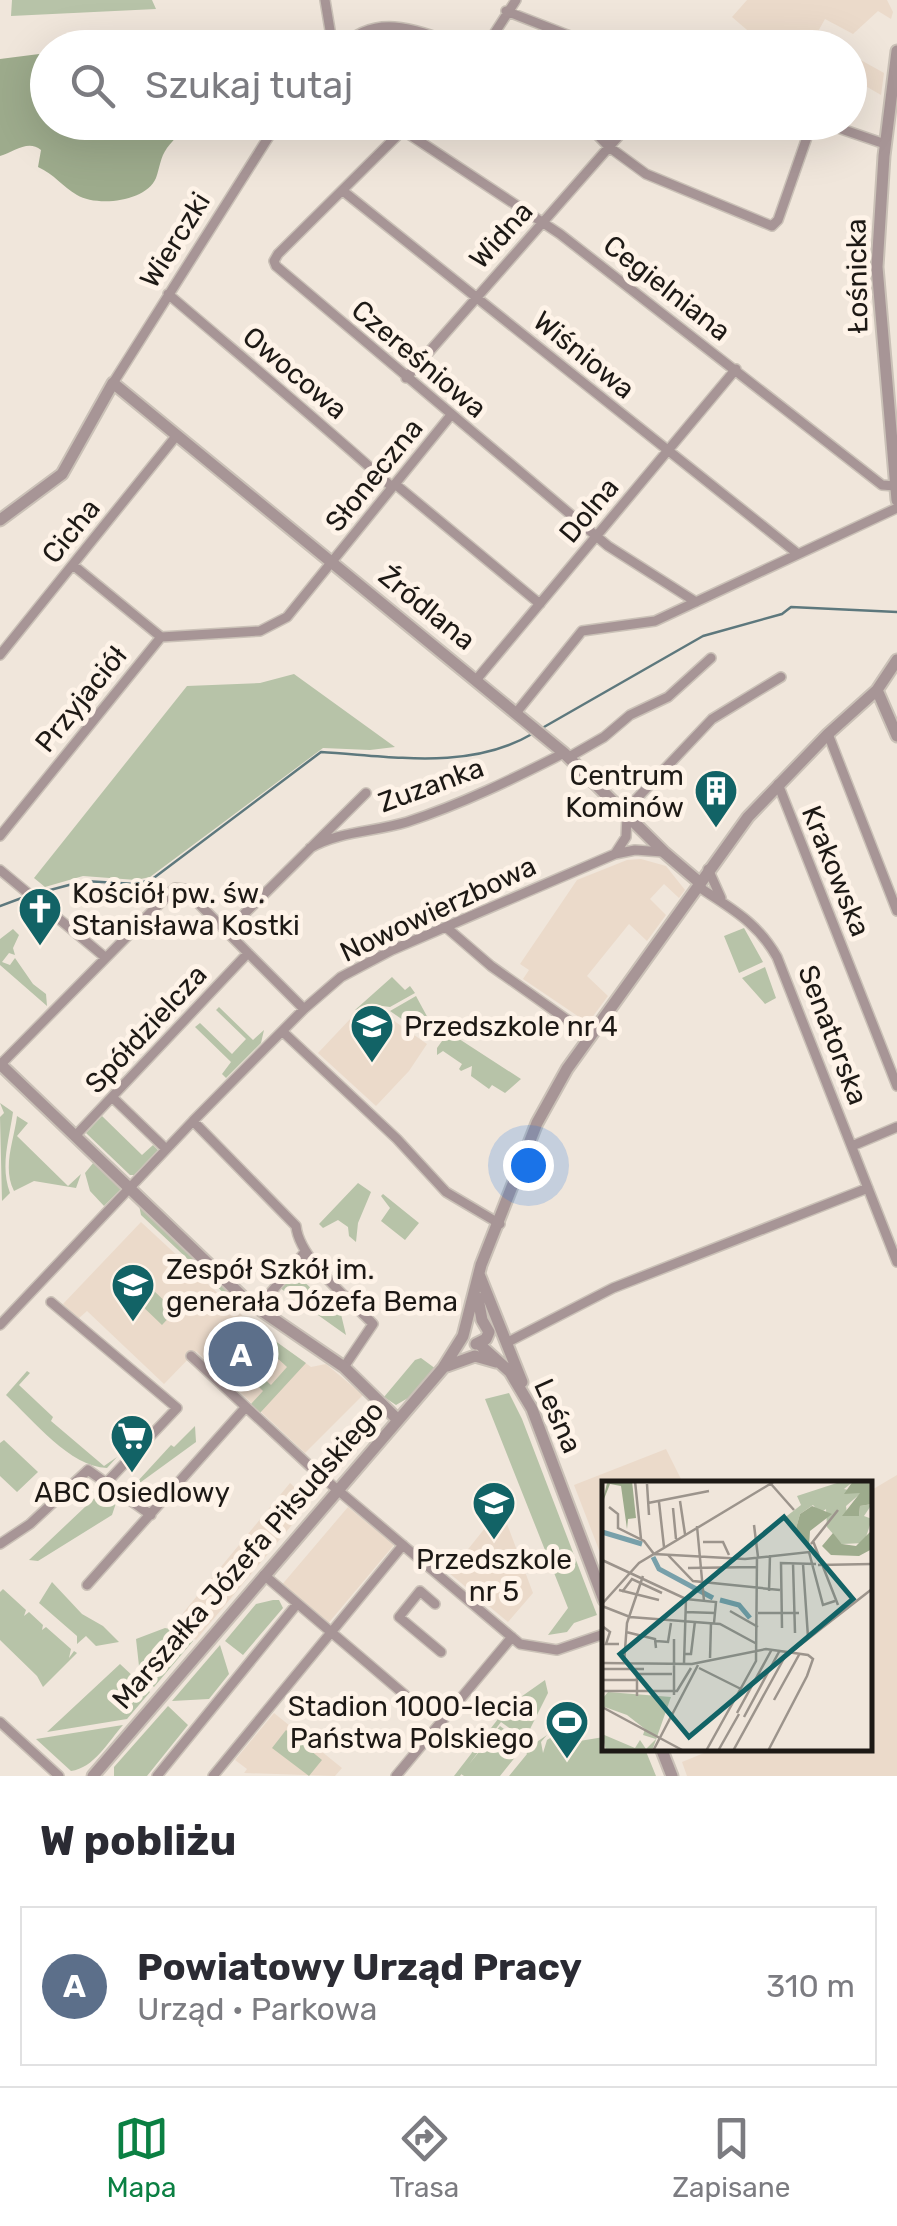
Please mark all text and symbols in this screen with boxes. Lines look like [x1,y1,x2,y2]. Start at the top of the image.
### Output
search box [30,30,867,140]
icon: search [65,58,120,113]
text: Szukaj tutaj [145,62,353,108]
street label: Wierczki [133,186,217,294]
street label: Widna [463,195,539,275]
street label: Łośnicka [840,218,874,334]
street label: Cegielniana [597,228,737,348]
street label: Czereśniowa [345,293,493,425]
street label: Wiśniowa [527,304,641,406]
street label: Owocowa [236,320,354,426]
street label: Słoneczna [318,412,430,538]
street label: Dolna [552,471,626,549]
street label: Cicha [35,492,107,570]
street label: Źródlana [372,559,482,657]
street label: Przyjaciół [28,639,134,759]
street label: Zuzanka [374,751,488,819]
place label: Centrum Kominów [565,759,684,824]
building icon: Centrum Kominów [693,768,739,829]
street label: Krakowska [795,801,877,941]
street label: Nowowierzbowa [335,849,541,969]
place label: Kościół pw. św. Stanisława Kostki [72,877,300,942]
church icon: Kościół pw. św. Stanisława Kostki [17,886,63,947]
street label: Spółdzielcza [78,958,214,1100]
street label: Senatorska [791,960,875,1110]
school or university icon: Przedszkole nr 4 [349,1003,395,1064]
place label: Przedszkole nr 4 [404,1010,618,1043]
your location [503,1140,554,1191]
place label: Zespół Szkół im. generała Józefa Bema [166,1253,458,1318]
school or university icon: Zespół Szkół im. generała Józefa Bema [110,1262,156,1323]
pin: A [208,1316,274,1392]
street label: Leśna [527,1374,589,1458]
street label: Marszałka Józefa Piłsudskiego [105,1394,391,1716]
supermarket icon: ABC Osiedlowy [109,1413,155,1474]
place label: ABC Osiedlowy [34,1476,230,1509]
school or university icon: Przedszkole nr 5 [471,1480,517,1541]
inset map [602,1481,872,1751]
place label: Przedszkole nr 5 [416,1543,572,1608]
place label: Stadion 1000-lecia Państwa Polskiego [288,1690,534,1755]
sports icon: Stadion 1000-lecia Państwa Polskiego [544,1699,590,1760]
text: W pobliżu [40,1816,236,1866]
text: Powiatowy Urząd Pracy [137,1944,582,1990]
text: A [63,1967,86,2005]
text: 310 m [766,1967,855,2005]
text: Urząd · Parkowa [137,1990,377,2028]
tab: Mapa [107,2111,176,2204]
tab: Trasa [390,2111,459,2204]
tab: Zapisane [672,2111,790,2204]

